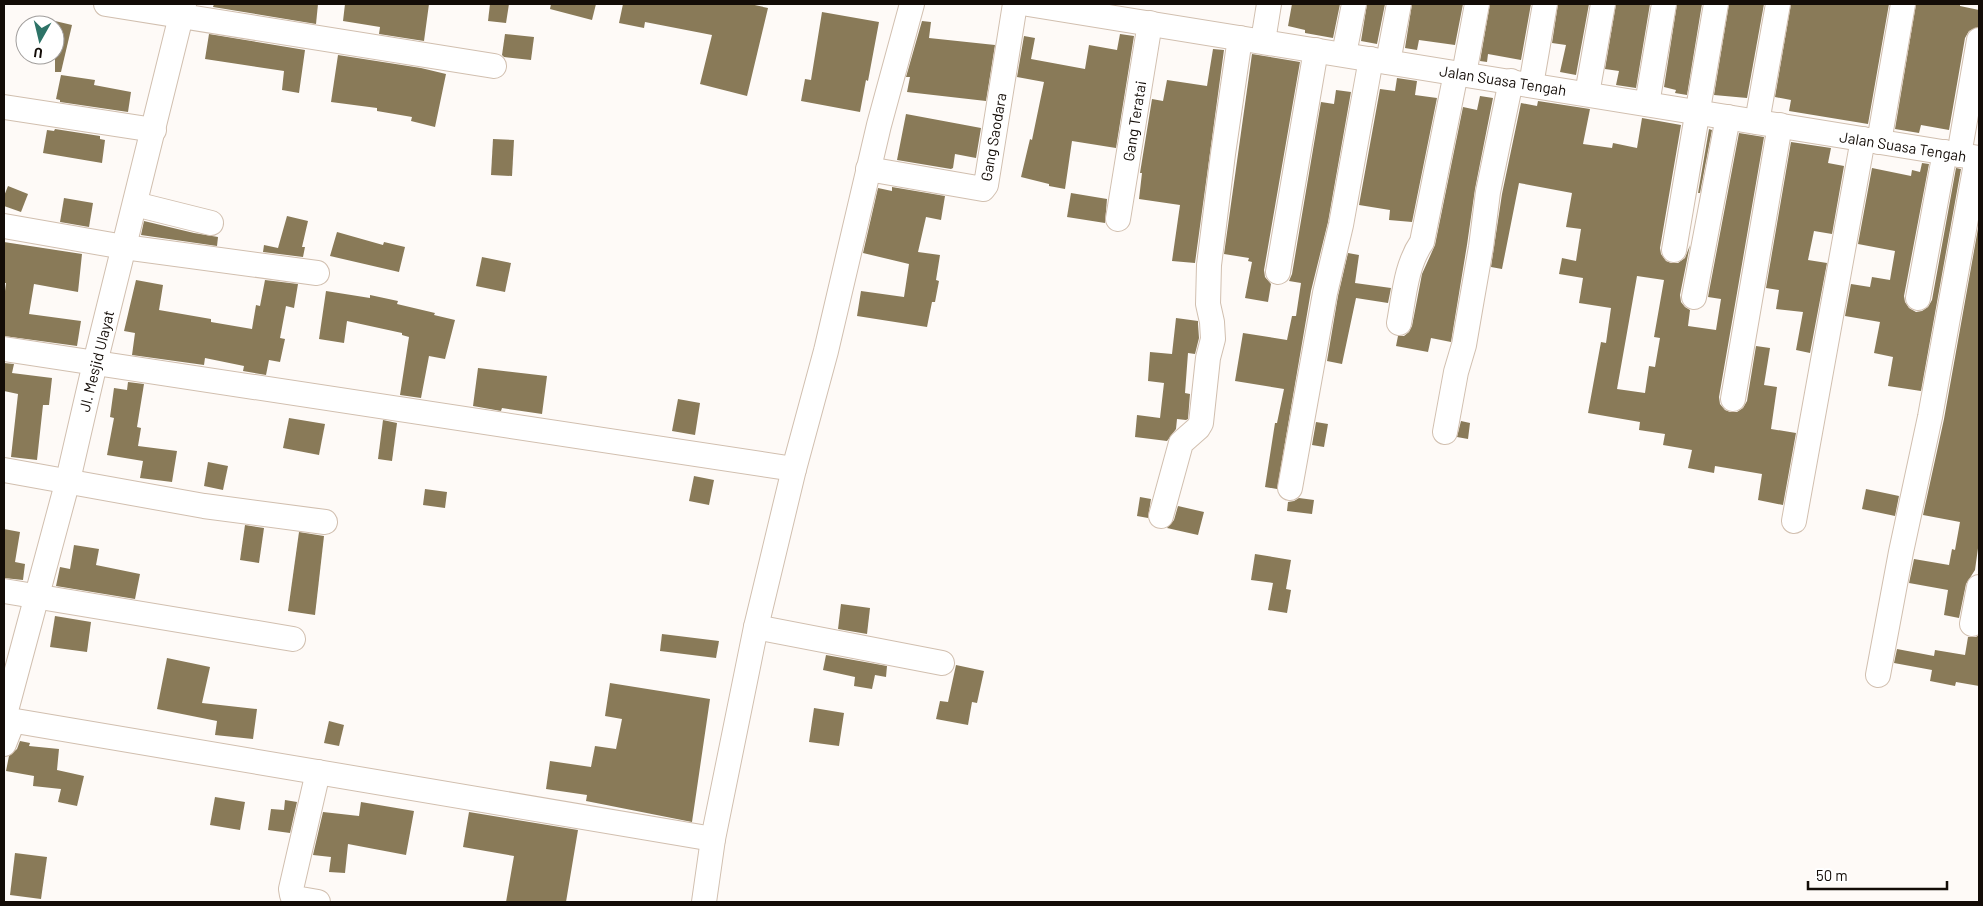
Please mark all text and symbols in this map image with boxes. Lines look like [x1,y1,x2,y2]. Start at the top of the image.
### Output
north arrow [15,15,65,65]
text: U [32,44,44,62]
street label: Jalan Suasa Tengah [1438,61,1568,99]
street label: Gang Teratai [1119,79,1149,163]
street label: Gang Saodara [976,91,1010,183]
street label: Jalan Suasa Tengah [1838,127,1968,165]
street label: Jl. Mesjid Ulayat [75,308,117,414]
scale bar [1808,858,1947,890]
text: 50 m [1816,866,1848,884]

